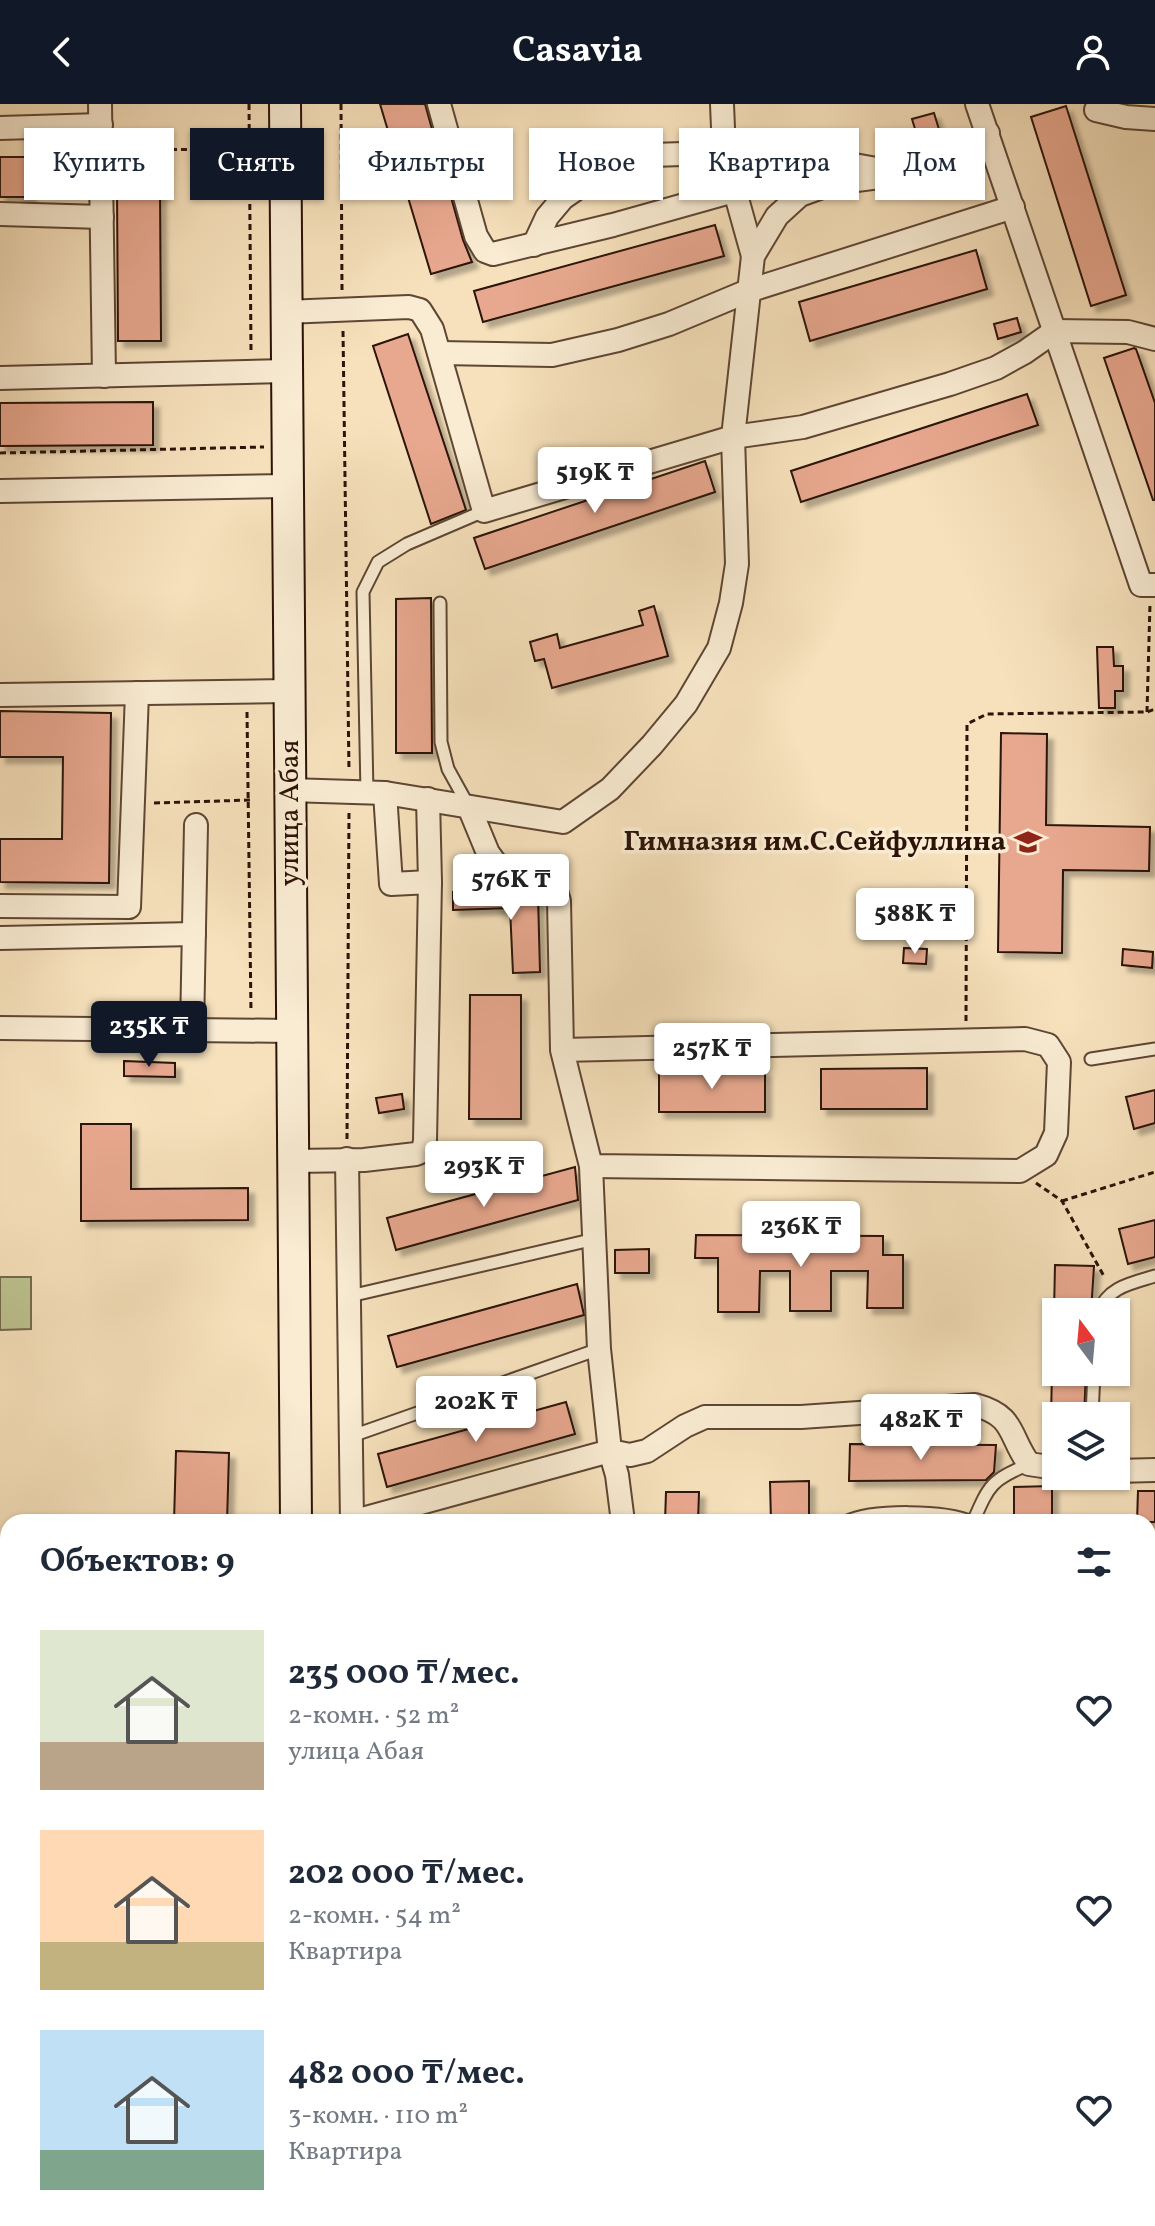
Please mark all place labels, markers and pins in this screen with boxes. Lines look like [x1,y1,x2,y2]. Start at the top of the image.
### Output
pin: 519K ₸ [530,447,660,515]
place label: Гимназия им.С.Сейфуллина [623,823,1006,862]
school or university icon: Гимназия им.С.Сейфуллина [1013,827,1043,857]
pin: 576K ₸ [446,854,576,922]
pin: 588K ₸ [850,888,980,956]
pin: 235K ₸ [84,1001,214,1069]
pin: 257K ₸ [647,1023,777,1091]
pin: 293K ₸ [419,1141,549,1209]
pin: 236K ₸ [736,1201,866,1269]
pin: 202K ₸ [411,1376,541,1444]
pin: 482K ₸ [856,1394,986,1462]

